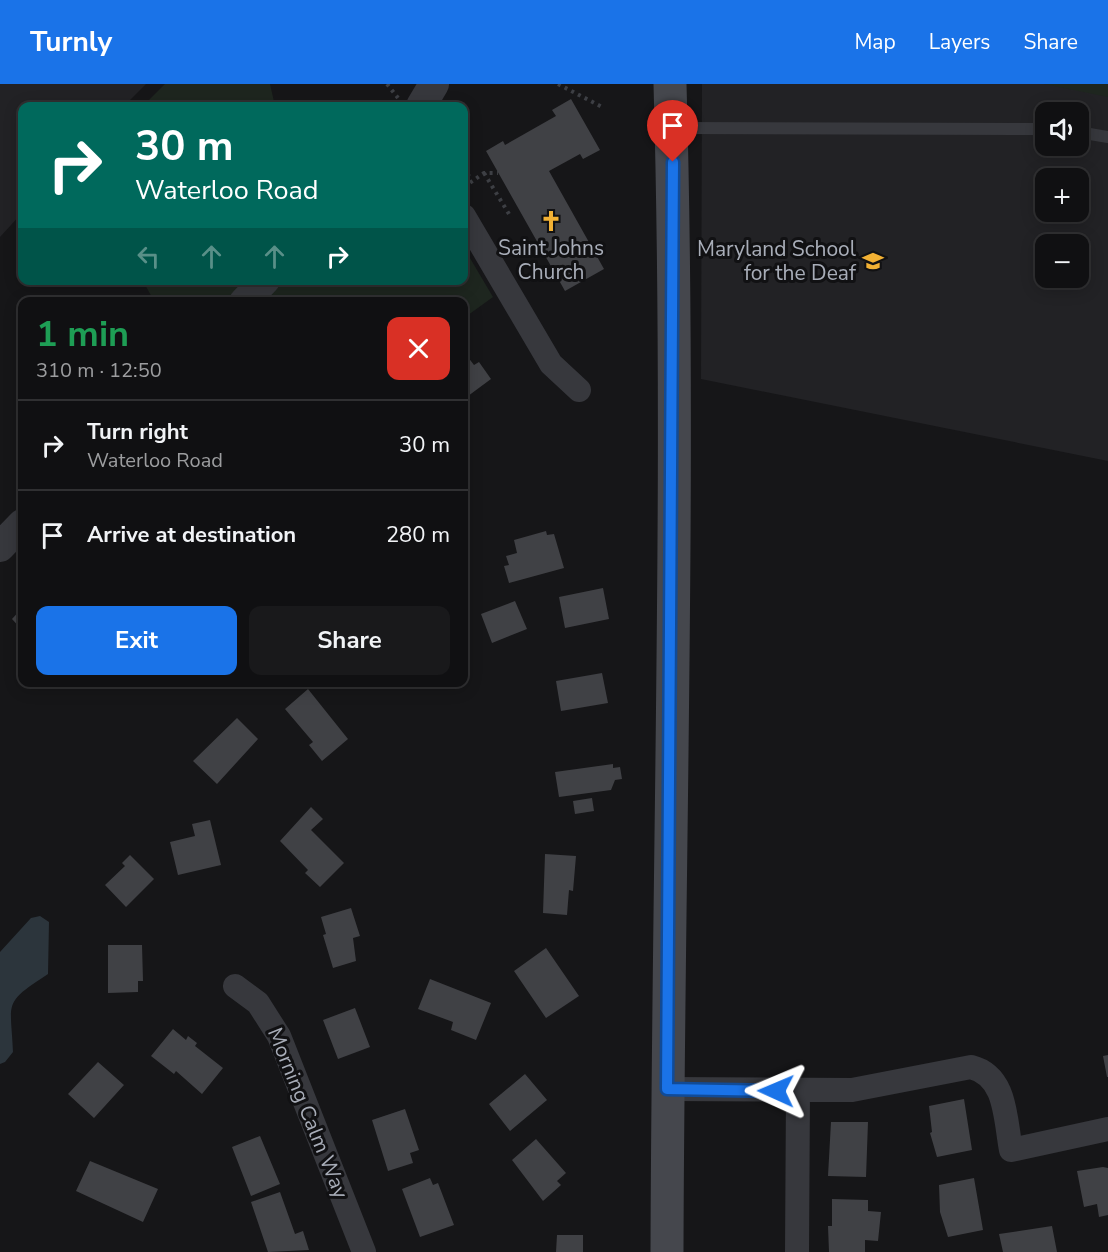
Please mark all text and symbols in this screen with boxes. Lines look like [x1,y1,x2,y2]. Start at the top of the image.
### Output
text: Turnly [30,23,112,61]
text: Map [854,28,896,56]
text: Layers [929,28,990,56]
text: Share [1023,28,1078,56]
pin [647,100,698,162]
map controls [1035,102,1089,288]
button: sound [1035,102,1089,156]
icon: arrive [656,109,689,142]
text: 30 m [135,118,234,175]
icon: right [36,126,114,204]
button: + [1035,168,1089,222]
text: Waterloo Road [135,172,318,209]
church icon: Saint Johns Church [539,209,563,233]
place label: Saint Johns Church [498,234,604,286]
button: − [1035,234,1089,288]
place label: Maryland School for the Deaf [697,235,857,287]
icon: left [132,240,165,273]
icon: ahead [195,240,228,273]
icon: ahead [258,240,291,273]
icon: right [321,240,354,273]
school or university icon: Maryland School for the Deaf [861,249,885,273]
text: 1 min [36,310,129,359]
button: close [387,317,450,380]
text: 310 m · 12:50 [36,357,162,384]
text: Turn right [87,417,188,447]
icon: right [36,429,69,462]
text: 30 m [399,430,450,460]
text: Waterloo Road [87,447,223,474]
icon: arrive [36,519,69,552]
text: Arrive at destination [87,520,296,550]
text: 280 m [386,520,450,550]
button: Exit [36,606,237,675]
button: Share [249,606,450,675]
street label: Morning Calm Way [261,1023,355,1203]
position arrow [744,1059,808,1123]

